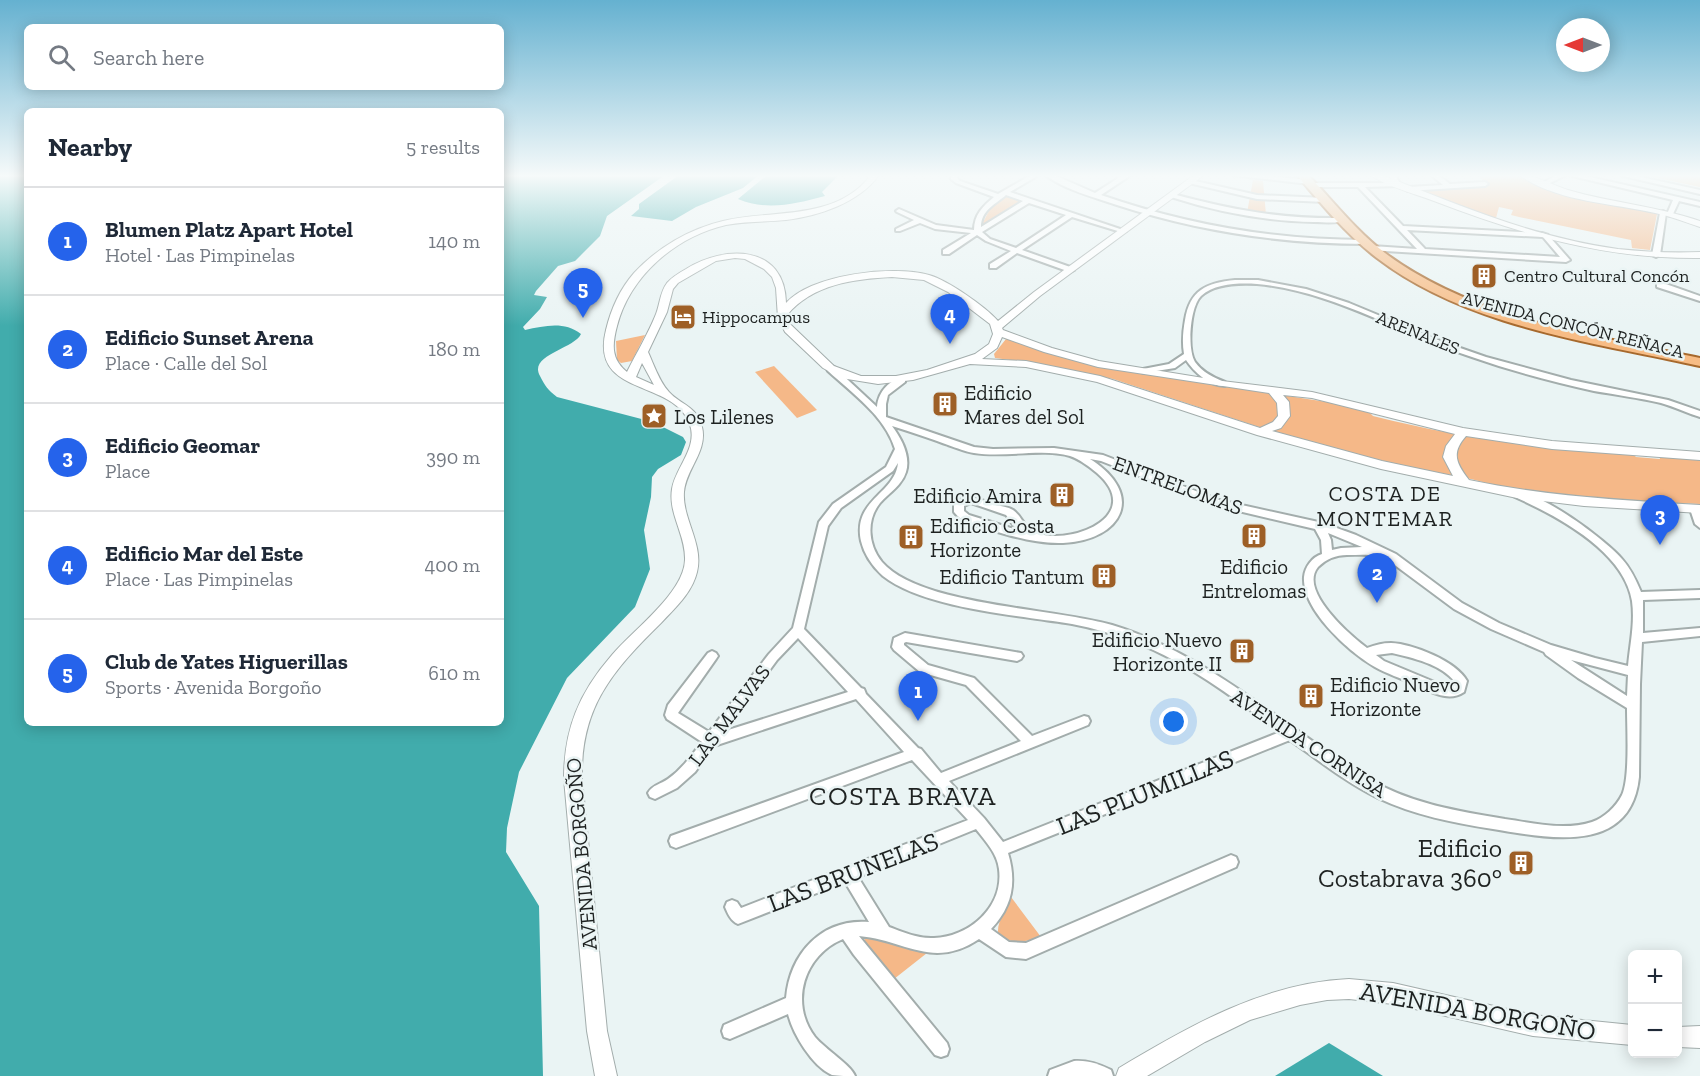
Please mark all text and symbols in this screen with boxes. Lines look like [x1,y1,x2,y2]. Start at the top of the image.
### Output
north arrow [1556,18,1610,72]
search box [24,24,504,90]
icon: search [45,41,78,74]
text: Search here [93,44,204,71]
text: Nearby [48,131,132,163]
text: 5 results [406,135,480,159]
text: Blumen Platz Apart Hotel [105,216,353,243]
text: 1 [63,229,72,253]
text: 140 m [428,229,480,253]
text: Hotel · Las Pimpinelas [105,243,295,267]
building icon: Centro Cultural Concón [1469,261,1499,291]
place label: Centro Cultural Concón [1504,265,1690,287]
pin: 5 [564,268,602,318]
street label: AVENIDA CONCÓN REÑACA [1460,287,1686,363]
pin: 4 [930,294,970,344]
hotel icon: Hippocampus [668,302,698,332]
place label: Hippocampus [702,306,810,328]
street label: ARENALES [1373,306,1463,360]
text: Edificio Sunset Arena [105,324,314,351]
text: 2 [62,337,73,361]
text: 180 m [428,337,480,361]
text: Place · Calle del Sol [105,351,267,375]
place label: Edificio Mares del Sol [964,380,1085,429]
building icon: Edificio Mares del Sol [930,389,960,419]
place icon: Los Lilenes [639,401,669,431]
place label: Los Lilenes [674,404,774,429]
text: Edificio Geomar [105,432,260,459]
text: 3 [62,445,73,469]
text: 390 m [426,445,480,469]
street label: ENTRELOMAS [1110,450,1246,520]
text: Place [105,459,150,483]
building icon: Edificio Amira [1047,480,1077,510]
district label: COSTA DE MONTEMAR [1317,480,1453,532]
place label: Edificio Amira [913,483,1042,508]
pin: 3 [1640,496,1680,545]
place label: Edificio Costa Horizonte [930,513,1054,562]
building icon: Edificio Entrelomas [1239,521,1269,551]
building icon: Edificio Costa Horizonte [896,522,926,552]
text: Edificio Mar del Este [105,540,303,567]
text: 4 [62,553,73,577]
text: 400 m [424,553,480,577]
place label: Edificio Entrelomas [1202,554,1306,603]
pin: 2 [1358,554,1396,603]
building icon: Edificio Tantum [1089,561,1119,591]
place label: Edificio Tantum [939,564,1084,589]
text: Place · Las Pimpinelas [105,567,293,591]
place label: Edificio Nuevo Horizonte II [1092,627,1222,676]
building icon: Edificio Nuevo Horizonte II [1227,636,1257,666]
text: Club de Yates Higuerillas [105,648,348,675]
street label: LAS MALVAS [683,660,775,770]
text: 5 [62,661,73,685]
text: 610 m [428,661,480,685]
pin: 1 [898,672,938,721]
place label: Edificio Nuevo Horizonte [1330,672,1460,721]
text: Sports · Avenida Borgoño [105,675,322,699]
building icon: Edificio Nuevo Horizonte [1296,681,1326,711]
street label: AVENIDA CORNISA [1227,683,1392,803]
your location [1159,707,1188,736]
street label: LAS PLUMILLAS [1052,742,1238,842]
street label: AVENIDA BORGOÑO [560,757,602,951]
district label: COSTA BRAVA [809,780,997,812]
street label: LAS BRUNELAS [763,825,943,919]
place label: Edificio Costabrava 360° [1318,832,1502,894]
building icon: Edificio Costabrava 360° [1506,848,1536,878]
map controls [1628,950,1682,1058]
button: + [1628,950,1682,1004]
street label: AVENIDA BORGOÑO [1358,975,1598,1047]
button: − [1628,1004,1682,1058]

